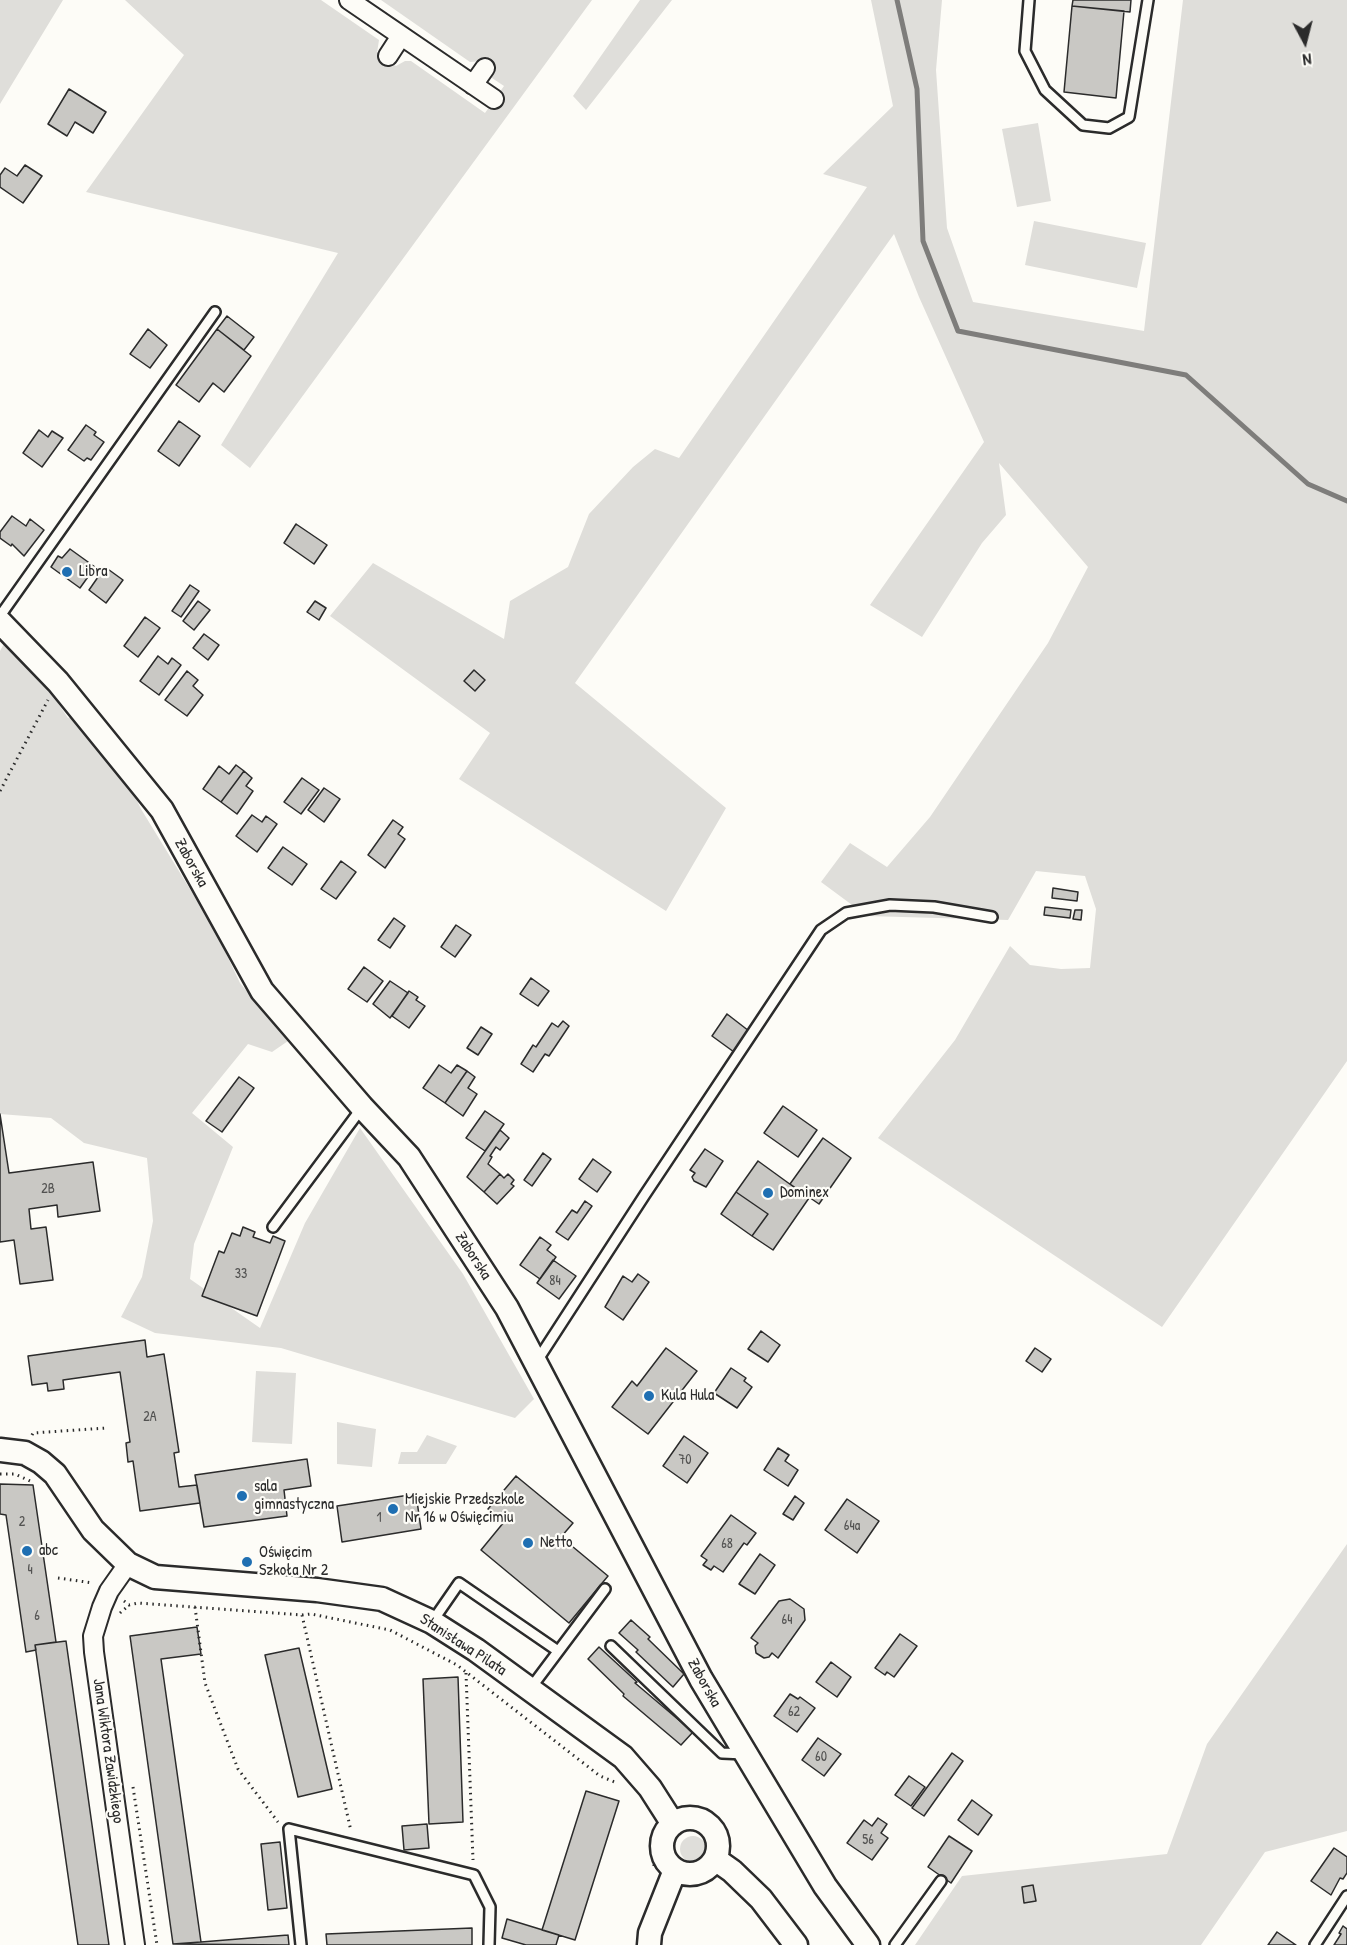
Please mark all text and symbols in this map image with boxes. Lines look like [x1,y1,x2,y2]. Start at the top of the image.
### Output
north arrow [1275,12,1335,72]
text: N [1302,48,1313,71]
place label: Libra [79,562,108,582]
marker: Libra [60,565,74,579]
street label: Zaborska [170,835,212,891]
house number: 2B [41,1181,55,1197]
place label: Dominex [780,1183,829,1203]
marker: Dominex [761,1186,775,1200]
street label: Zaborska [451,1229,495,1283]
house number: 33 [235,1266,247,1282]
house number: 84 [549,1273,561,1289]
place label: Kula Hula [661,1386,714,1406]
marker: Kula Hula [642,1389,656,1403]
house number: 2A [143,1409,157,1425]
house number: 70 [678,1452,692,1468]
place label: sala gimnastyczna [254,1477,334,1515]
marker: sala gimnastyczna [235,1489,249,1503]
place label: Miejskie Przedszkole Nr 16 w Oświęcimiu [405,1490,525,1528]
marker: Miejskie Przedszkole Nr 16 w Oświęcimiu [386,1502,400,1516]
house number: 1 [376,1510,382,1526]
house number: 2 [19,1514,25,1530]
house number: 64a [844,1518,860,1534]
place label: Netto [540,1533,572,1553]
marker: Netto [521,1536,535,1550]
house number: 68 [721,1536,733,1552]
place label: abc [39,1541,58,1561]
place label: Oświęcim Szkoła Nr 2 [259,1543,328,1581]
marker: abc [20,1544,34,1558]
marker: Oświęcim Szkoła Nr 2 [240,1555,254,1569]
house number: 4 [27,1562,33,1578]
house number: 6 [34,1608,40,1624]
street label: Stanisława Pilata [416,1610,510,1680]
house number: 64 [782,1612,792,1628]
street label: Zaborska [683,1655,725,1711]
street label: Jana Wiktora Zawidzkiego [88,1677,128,1825]
house number: 62 [788,1704,800,1720]
house number: 60 [815,1749,827,1765]
house number: 56 [862,1832,874,1848]

